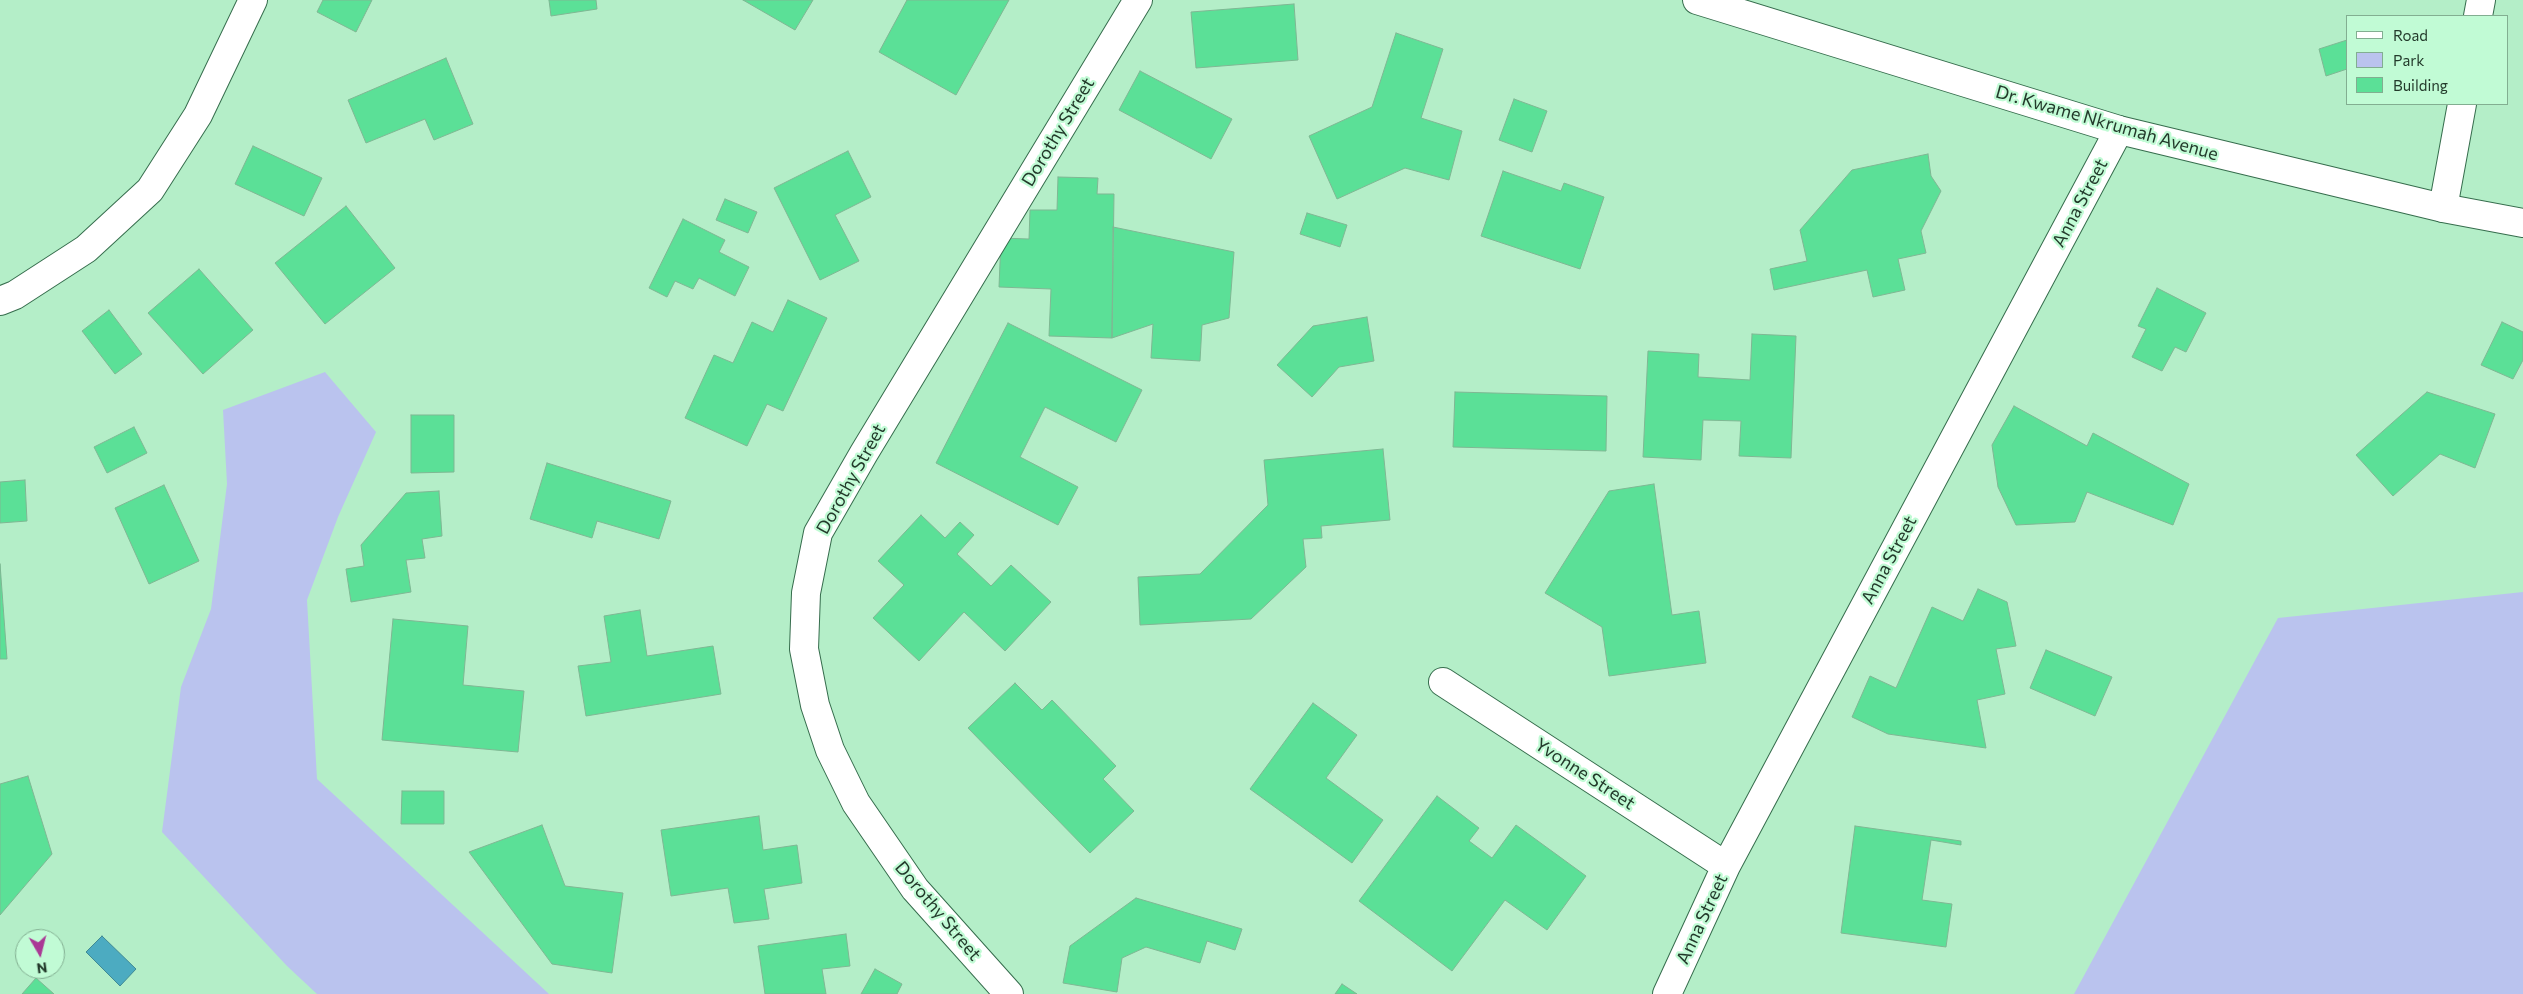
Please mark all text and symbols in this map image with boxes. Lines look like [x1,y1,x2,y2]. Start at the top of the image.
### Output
legend [2346,15,2508,105]
text: Road [2393,26,2428,44]
text: Park [2393,51,2424,69]
street label: Dorothy Street [1017,74,1099,190]
text: Building [2393,76,2448,94]
street label: Dr. Kwame Nkrumah Avenue [1993,81,2221,165]
street label: Anna Street [2048,155,2112,251]
street label: Dorothy Street [812,420,890,538]
street label: Anna Street [1857,512,1921,608]
street label: Yvonne Street [1531,734,1639,814]
street label: Dorothy Street [890,857,986,965]
street label: Anna Street [1672,871,1732,967]
north arrow [15,929,65,979]
text: N [36,959,48,978]

